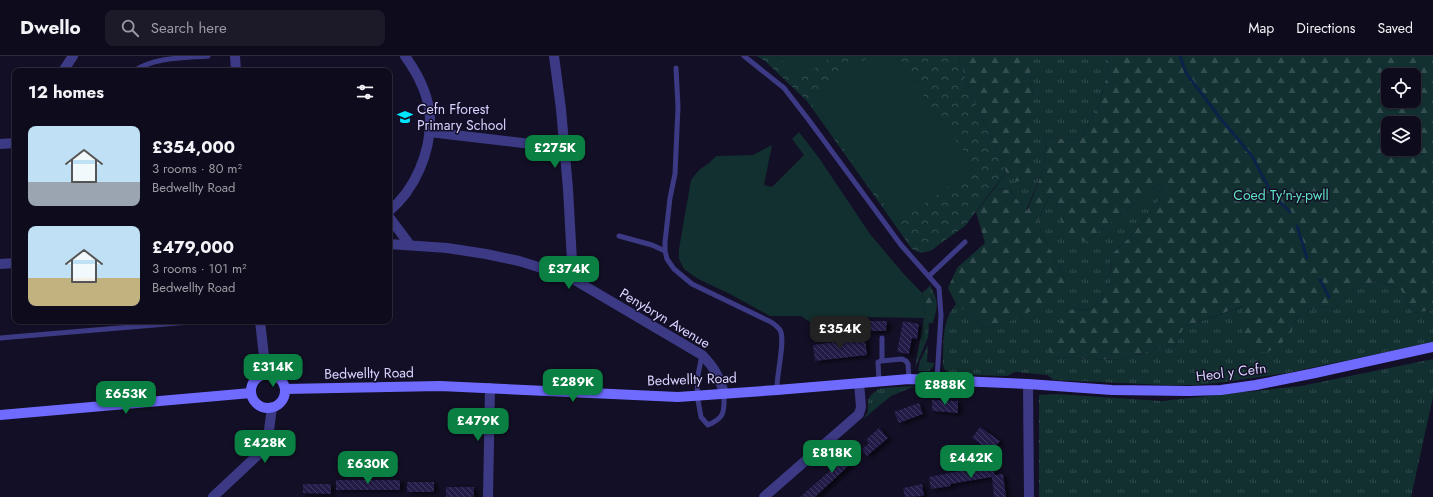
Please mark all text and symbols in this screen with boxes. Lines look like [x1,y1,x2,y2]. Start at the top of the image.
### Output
search box [105,10,385,46]
text: Dwello [20,14,81,41]
icon: search [119,17,141,39]
text: Search here [151,17,227,39]
text: Map [1248,18,1274,38]
text: Directions [1296,18,1356,38]
text: Saved [1378,18,1413,38]
map controls [1381,68,1421,156]
button: locate [1381,68,1421,108]
text: 12 homes [28,80,104,104]
icon: filters [354,81,376,103]
place label: Cefn Fforest Primary School [417,99,506,135]
school or university icon: Cefn Fforest Primary School [396,108,414,126]
button: layers [1381,116,1421,156]
text: £354,000 [152,135,235,159]
pin: £275K [527,135,583,169]
text: £275K [534,138,576,157]
icon: home [60,142,108,190]
text: 3 rooms · 80 m² [152,159,242,178]
text: Bedwellty Road [152,178,235,197]
park label: Coed Ty'n-y-pwll [1233,185,1329,205]
text: £479,000 [152,235,234,259]
icon: home [60,242,108,290]
pin: £374K [541,256,597,290]
text: 3 rooms · 101 m² [152,259,247,278]
text: £374K [548,259,590,278]
text: Bedwellty Road [152,278,235,297]
street label: Penybryn Avenue [616,283,714,353]
pin: £354K [812,316,868,350]
text: £354K [819,319,861,338]
pin: £314K [245,354,301,388]
text: £314K [253,357,293,376]
street label: Heol y Cefn [1195,358,1267,386]
street label: Bedwellty Road [324,362,414,384]
street label: Bedwellty Road [647,367,737,391]
pin: £289K [545,369,601,403]
text: £289K [552,372,594,391]
pin: £888K [917,372,973,406]
text: £888K [924,375,966,394]
pin: £653K [98,381,154,415]
text: £653K [105,384,147,403]
pin: £479K [450,408,506,442]
text: £479K [457,411,499,430]
pin: £428K [237,430,293,464]
text: £428K [244,433,286,452]
pin: £818K [804,440,860,474]
text: £818K [812,443,852,462]
pin: £442K [943,445,999,479]
text: £442K [949,448,993,467]
pin: £630K [340,451,396,485]
text: £630K [347,454,389,473]

